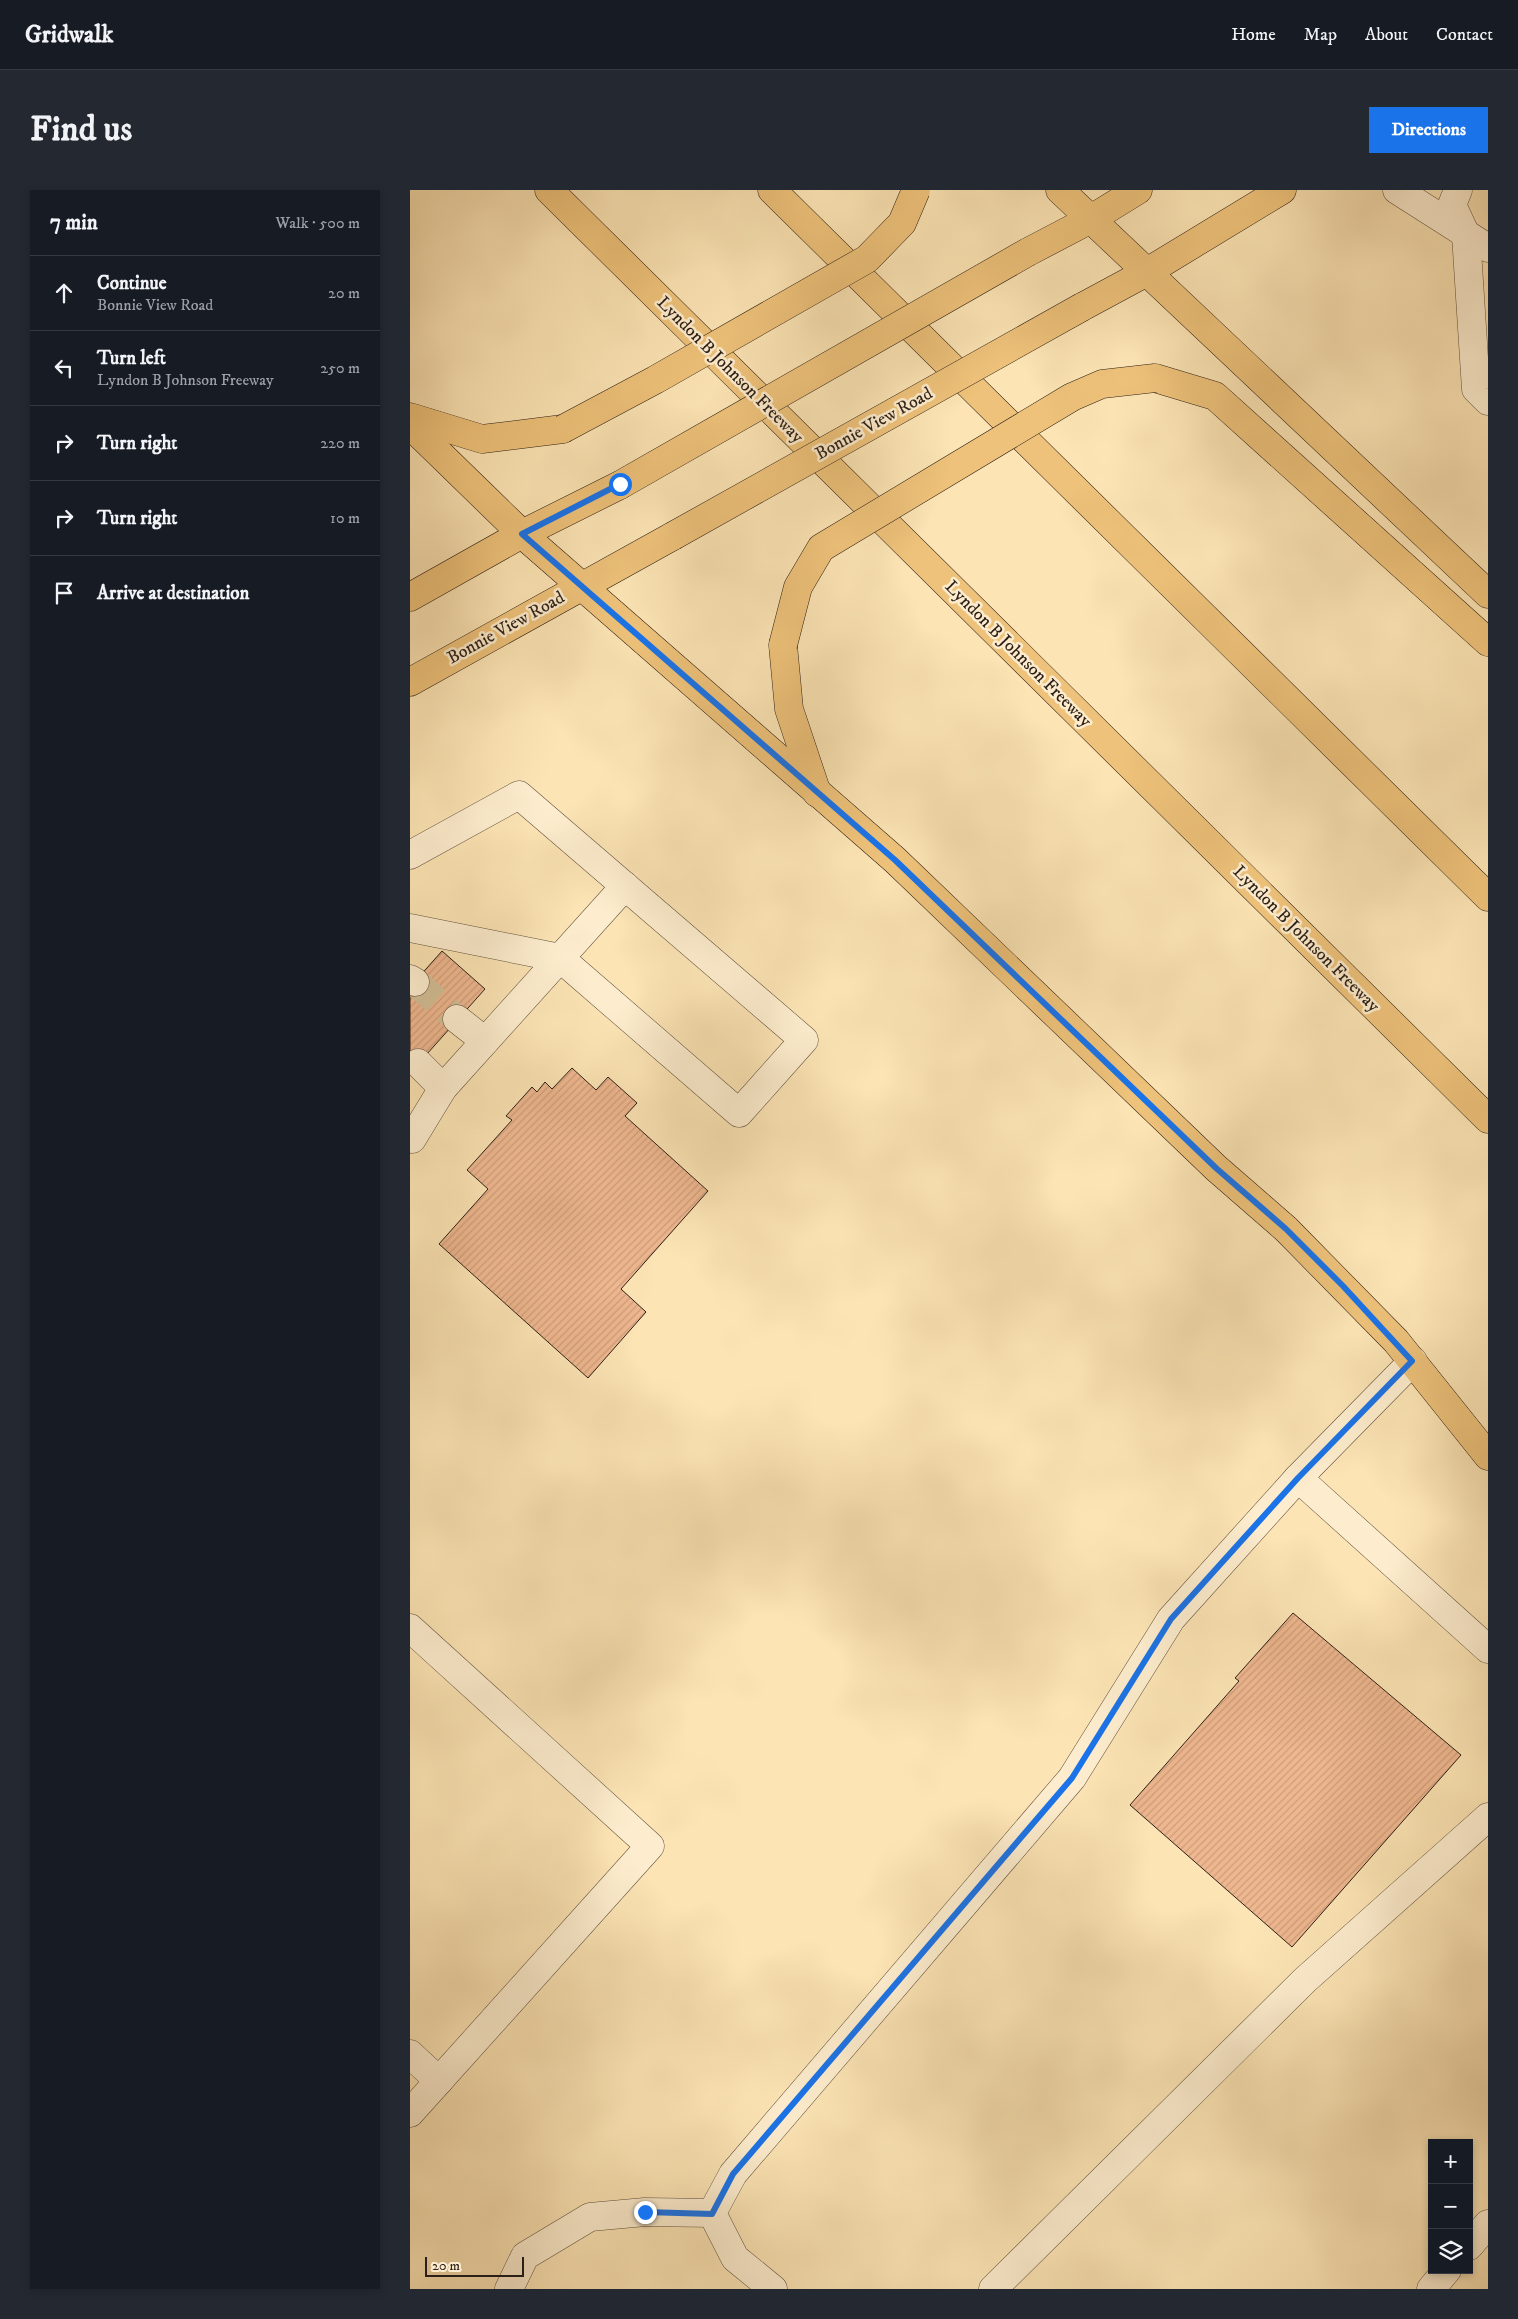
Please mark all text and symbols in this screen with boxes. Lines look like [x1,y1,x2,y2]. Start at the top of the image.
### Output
text: Gridwalk [25,20,113,50]
text: Home [1231,24,1276,46]
text: Map [1304,24,1337,46]
text: About [1365,24,1408,46]
text: Contact [1436,24,1493,46]
button: Directions [1369,107,1488,153]
text: Find us [30,108,132,152]
text: 7 min [50,210,98,236]
text: Walk · 500 m [275,213,360,233]
text: Continue [97,272,167,295]
icon: ahead [50,279,78,307]
text: 20 m [328,283,360,303]
street label: Lyndon B Johnson Freeway [652,292,808,448]
text: Bonnie View Road [97,295,213,315]
text: Turn left [97,347,166,370]
icon: left [50,354,78,382]
text: 250 m [320,358,360,378]
text: Lyndon B Johnson Freeway [97,370,274,390]
street label: Bonnie View Road [811,383,937,465]
icon: right [50,429,78,457]
text: Turn right [97,432,177,455]
text: 220 m [320,433,360,453]
route start [609,473,632,496]
icon: right [50,504,78,532]
text: Turn right [97,507,177,530]
text: 10 m [330,508,360,528]
street label: Lyndon B Johnson Freeway [940,576,1096,732]
icon: arrive [50,579,78,607]
text: Arrive at destination [97,582,249,605]
street label: Bonnie View Road [443,587,569,669]
street label: Lyndon B Johnson Freeway [1228,861,1384,1017]
map controls [1428,2139,1473,2274]
button: + [1428,2139,1473,2184]
button: − [1428,2184,1473,2229]
route end [634,2201,657,2224]
button: layers [1428,2229,1473,2274]
scale bar [425,2254,524,2277]
text: 20 m [432,2257,460,2275]

